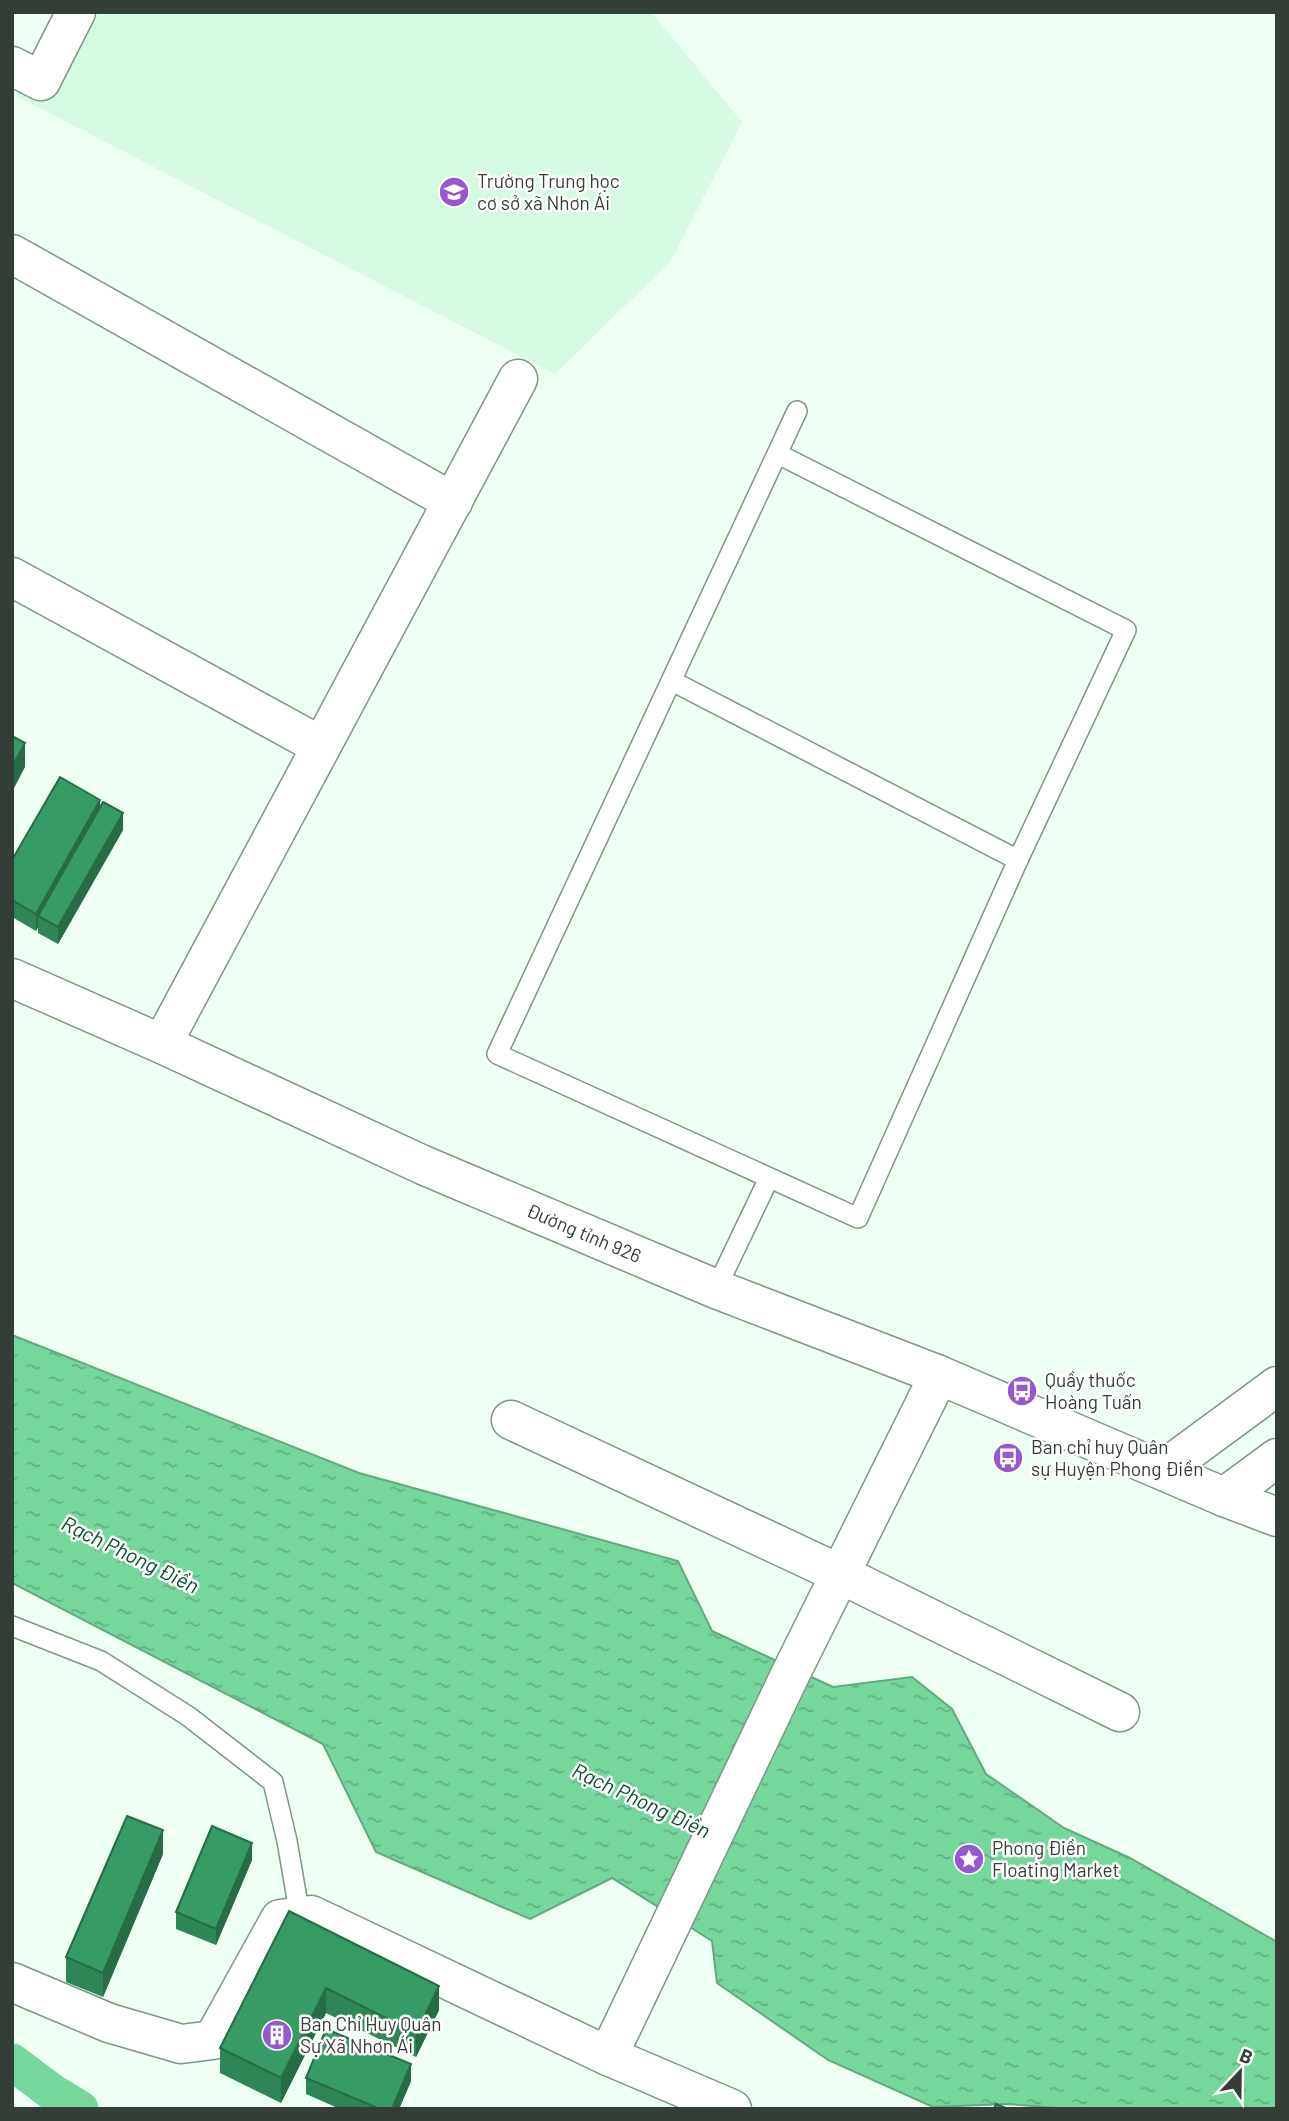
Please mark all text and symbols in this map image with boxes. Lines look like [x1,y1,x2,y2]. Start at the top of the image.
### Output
place label: Trường Trung học cơ sở xã Nhơn Ái [477,169,620,214]
school or university icon: Trường Trung học cơ sở xã Nhơn Ái [437,175,471,209]
street label: Đường tỉnh 926 [523,1198,645,1267]
place label: Quầy thuốc Hoàng Tuấn [1045,1368,1142,1413]
bus stop icon: Quầy thuốc Hoàng Tuấn [1005,1374,1039,1408]
place label: Ban chỉ huy Quân sự Huyện Phong Điền [1031,1435,1204,1480]
bus stop icon: Ban chỉ huy Quân sự Huyện Phong Điền [991,1441,1025,1475]
water label: Rạch Phong Điền [58,1510,203,1598]
water label: Rạch Phong Điền [569,1757,715,1843]
place label: Phong Điền Floating Market [992,1836,1119,1881]
place icon: Phong Điền Floating Market [952,1842,986,1876]
place label: Ban Chỉ Huy Quân Sự Xã Nhơn Ái [300,2012,441,2057]
building icon: Ban Chỉ Huy Quân Sự Xã Nhơn Ái [260,2018,294,2052]
north arrow [1205,2037,1275,2107]
text: B [1237,2043,1256,2069]

